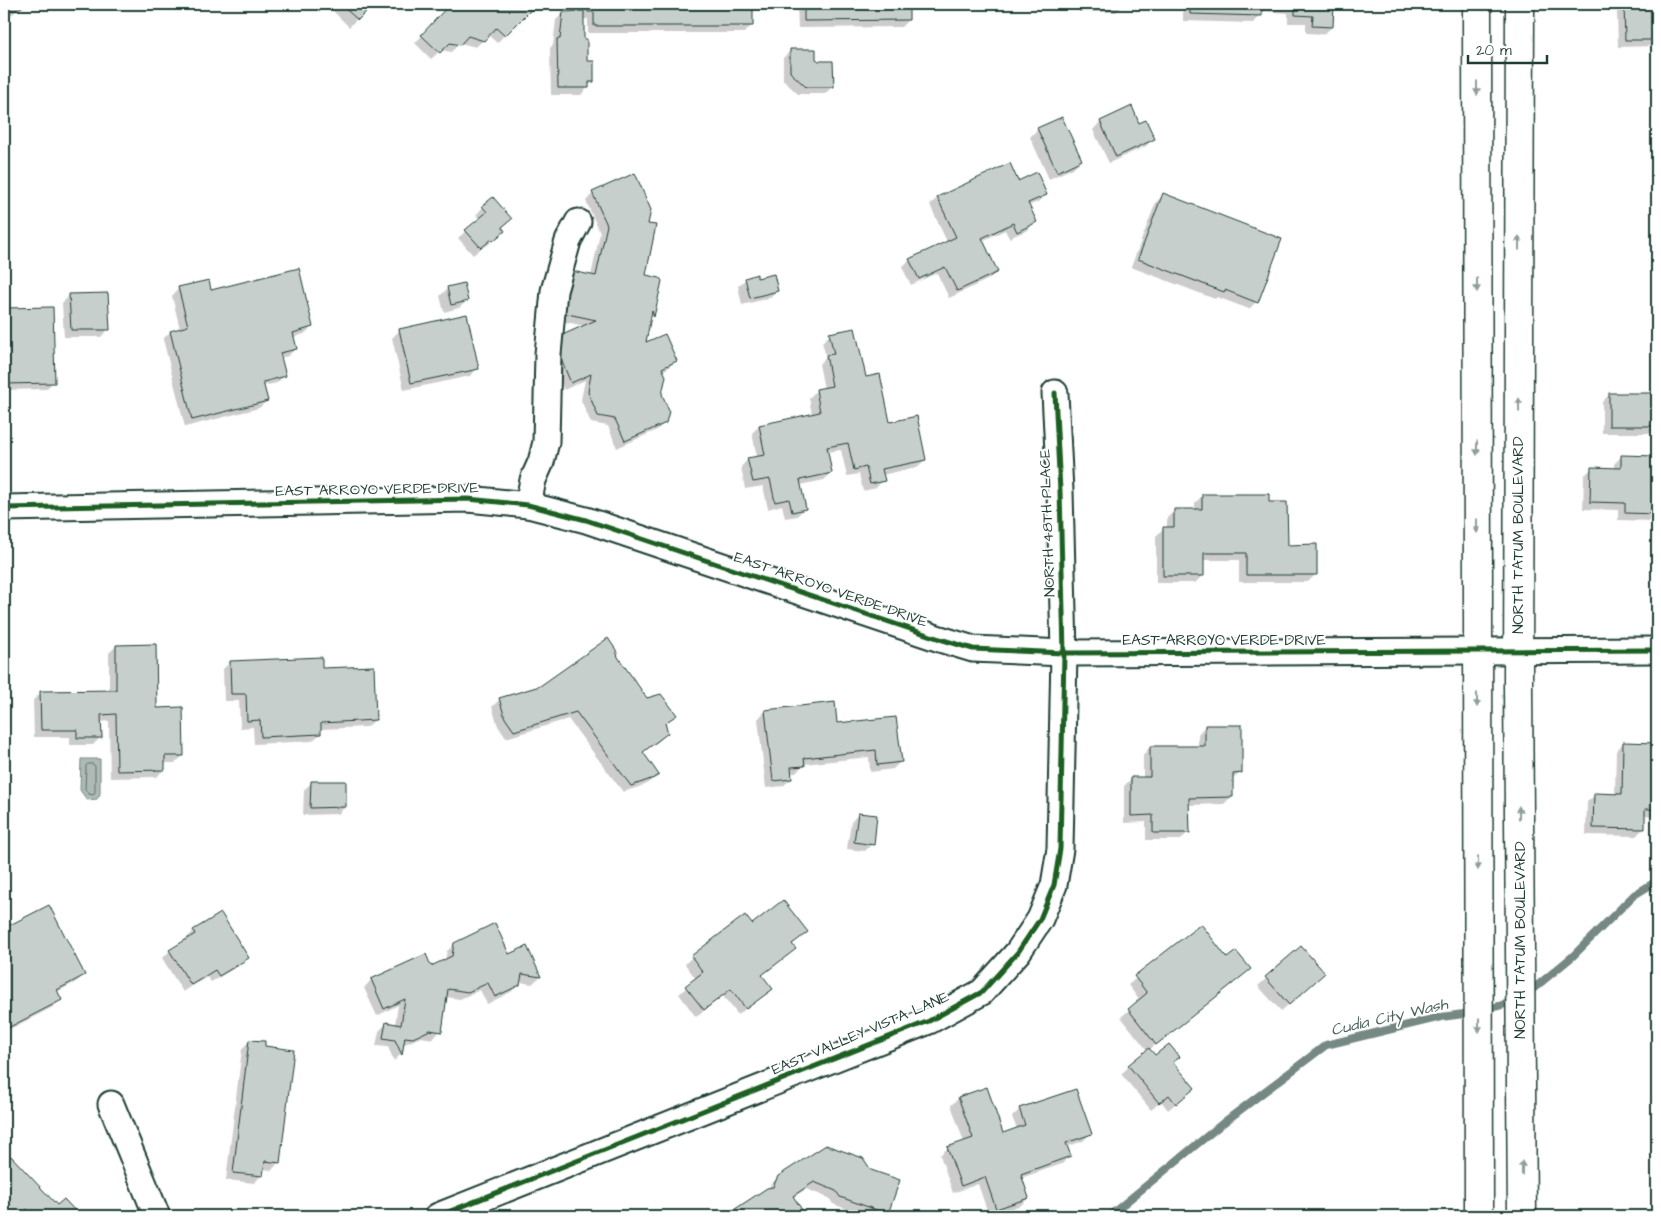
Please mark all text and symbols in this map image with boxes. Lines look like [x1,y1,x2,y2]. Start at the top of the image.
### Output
scale bar [1468,32,1547,64]
text: 20 m [1476,40,1512,61]
one-way arrow [1473,80,1481,96]
one-way arrow [1515,234,1523,250]
one-way arrow [1473,277,1481,293]
one-way arrow [1515,397,1523,413]
street label: NORTH TATUM BOULEVARD [1508,436,1529,634]
one-way arrow [1473,440,1481,456]
street label: NORTH 48TH PLACE [1034,449,1061,597]
street label: EAST ARROYO VERDE DRIVE [275,477,479,502]
one-way arrow [1473,519,1481,535]
street label: EAST ARROYO VERDE DRIVE [731,546,930,633]
street label: EAST ARROYO VERDE DRIVE [1122,630,1326,651]
one-way arrow [1474,692,1482,708]
one-way arrow [1515,804,1523,820]
street label: NORTH TATUM BOULEVARD [1510,841,1531,1039]
one-way arrow [1474,855,1482,871]
street label: EAST VALLEY VISTA LANE [768,986,952,1080]
water label: Cudia City Wash [1329,993,1451,1042]
one-way arrow [1475,1017,1483,1033]
one-way arrow [1518,1159,1526,1175]

